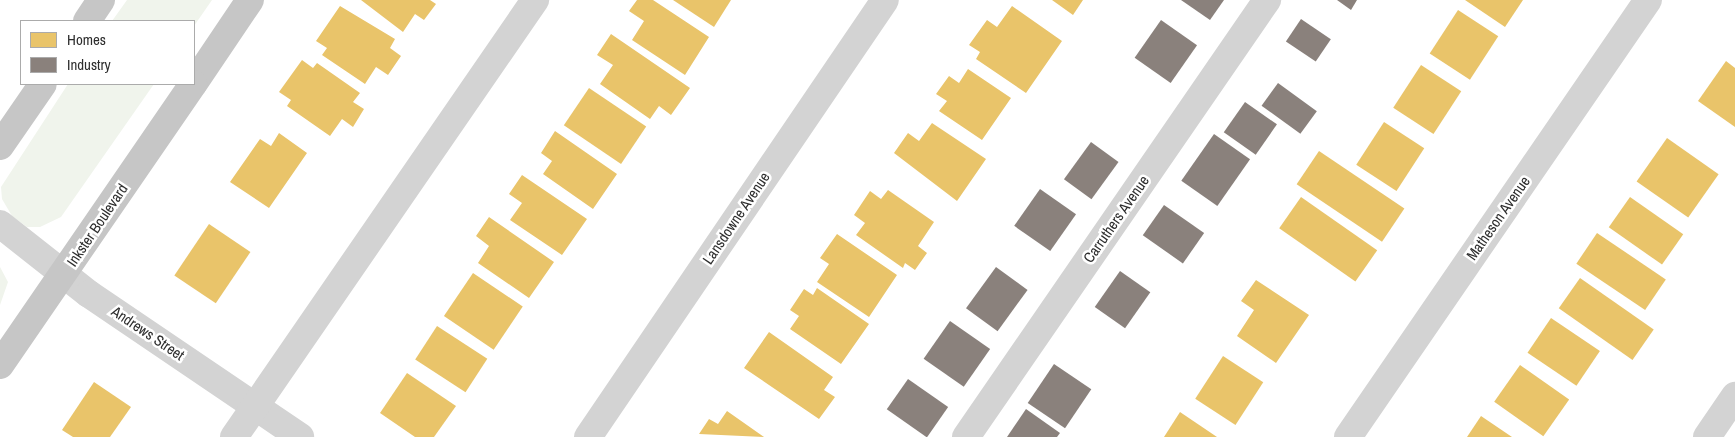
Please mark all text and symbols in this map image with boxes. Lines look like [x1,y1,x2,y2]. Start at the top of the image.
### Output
legend [20,20,195,85]
text: Homes [67,29,106,50]
text: Industry [67,54,111,75]
street label: Lansdowne Avenue [698,168,774,268]
street label: Carruthers Avenue [1079,172,1153,266]
street label: Matheson Avenue [1462,172,1534,264]
street label: Inkster Boulevard [63,180,131,270]
street label: Andrews Street [108,302,188,364]

